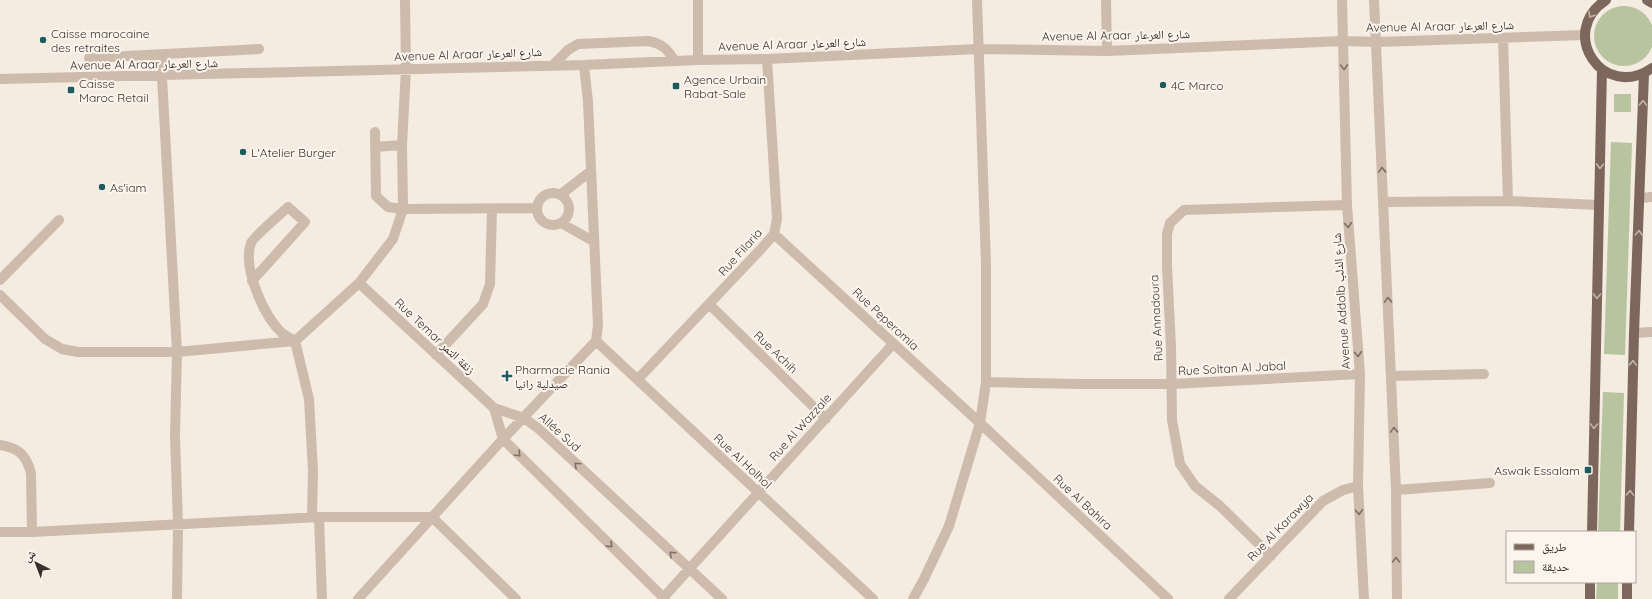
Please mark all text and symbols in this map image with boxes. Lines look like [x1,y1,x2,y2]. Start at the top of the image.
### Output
one-way arrow [1589,11,1596,18]
street label: Avenue Al Araar شارع العرعار [1366,17,1514,36]
place label: Caisse marocaine des retraites [51,26,150,55]
street label: Avenue Al Araar شارع العرعار [1042,26,1190,45]
street label: Avenue Al Araar شارع العرعار [718,34,866,55]
marker: Caisse marocaine des retraites [38,35,48,45]
street label: Avenue Al Araar شارع العرعار [394,44,542,65]
street label: Avenue Al Araar شارع العرعار [70,55,218,74]
one-way arrow [1340,64,1348,70]
place label: Agence Urbain Rabat-Sale [684,72,766,101]
place label: Caisse Maroc Retail [79,76,149,105]
place label: 4C Marco [1171,78,1223,93]
marker: 4C Marco [1158,80,1168,90]
marker: Agence Urbain Rabat-Sale [671,81,681,91]
marker: Caisse Maroc Retail [66,85,76,95]
one-way arrow [1639,100,1647,106]
place label: L'Atelier Burger [251,145,336,160]
marker: L'Atelier Burger [238,147,248,157]
one-way arrow [1596,163,1604,169]
one-way arrow [1377,167,1386,173]
place label: As'iam [110,180,147,195]
marker: As'iam [97,182,107,192]
one-way arrow [1344,222,1353,228]
street label: Rue Filaria [715,225,765,279]
one-way arrow [1634,230,1643,236]
street label: Avenue Addolb شارع الدلب [1329,232,1354,370]
street label: Rue Annadoura [1146,274,1166,362]
street label: Rue Peperomia [850,285,922,353]
one-way arrow [1593,293,1601,299]
street label: Rue Temar زنقة التمر [392,295,479,377]
one-way arrow [1384,297,1393,303]
street label: Rue Achih [751,328,801,376]
one-way arrow [1354,351,1363,358]
street label: Rue Soltan Al Jabal [1178,358,1286,378]
one-way arrow [1629,360,1637,366]
place label: Pharmacie Rania صيدلية رانيا [515,362,610,391]
marker: Pharmacie Rania صيدلية رانيا [502,371,512,381]
street label: Rue Al Wazzale [766,390,834,464]
street label: Allée Sud [536,409,584,455]
one-way arrow [1590,423,1598,429]
one-way arrow [1389,427,1398,433]
street label: Rue Al Holhol [711,430,775,492]
one-way arrow [513,449,521,457]
one-way arrow [574,462,582,470]
place label: Aswak Essalam [1494,463,1580,478]
marker: Aswak Essalam [1583,465,1593,475]
street label: Rue Al Bahira [1051,471,1115,533]
street label: Rue Al Karawya [1244,490,1316,564]
one-way arrow [1626,490,1634,496]
one-way arrow [1355,509,1364,515]
legend [1506,531,1636,583]
text: طريق [1542,539,1567,554]
one-way arrow [605,540,613,548]
north arrow [16,543,56,583]
text: ش [20,546,39,565]
one-way arrow [669,551,677,558]
one-way arrow [1392,557,1400,563]
text: حديقة [1542,559,1570,574]

